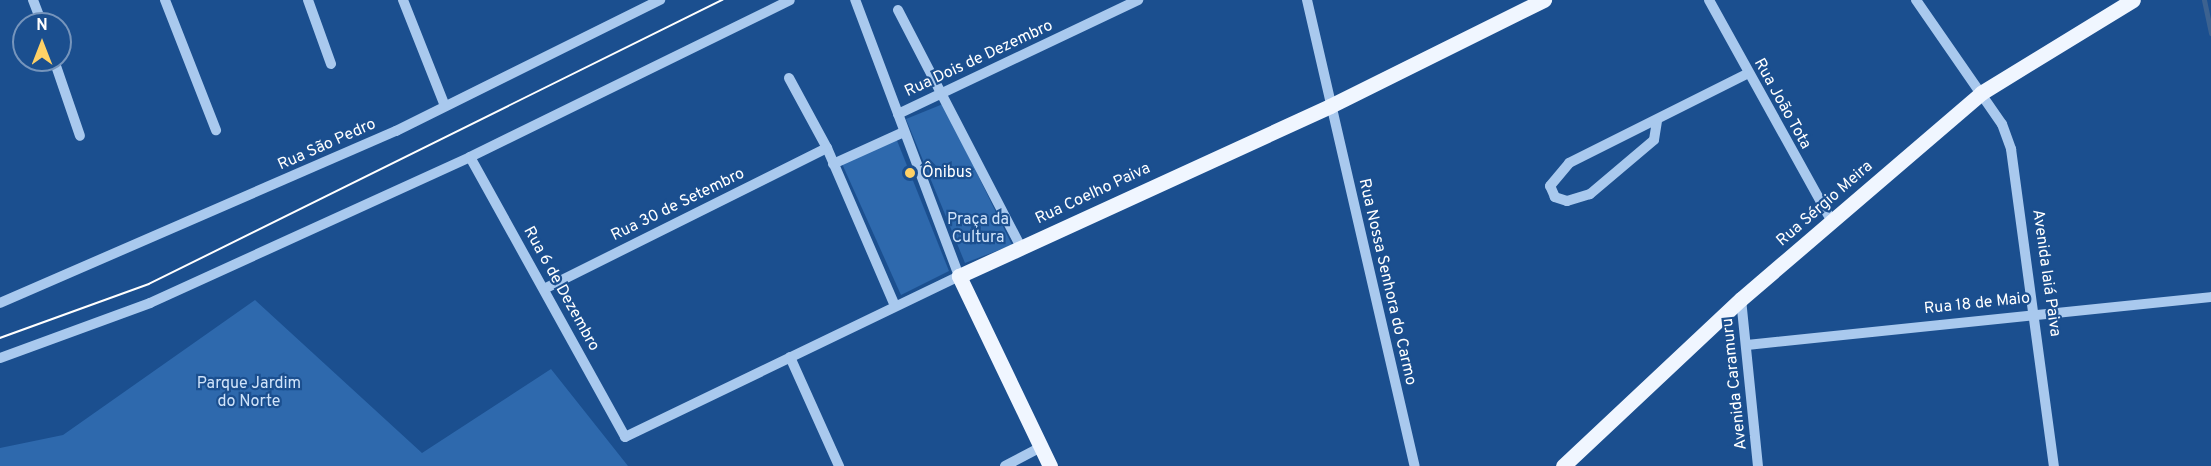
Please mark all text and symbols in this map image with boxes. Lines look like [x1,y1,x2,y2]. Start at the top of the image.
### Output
north arrow [12,12,72,72]
text: N [36,16,48,36]
street label: Rua Dois de Dezembro [902,16,1056,102]
street label: Rua João Tota [1749,55,1815,153]
street label: Rua São Pedro [275,115,379,175]
street label: Rua Sérgio Meira [1773,157,1877,251]
street label: Rua Coelho Paiva [1032,159,1154,229]
place label: Ônibus [922,163,972,183]
street label: Rua 30 de Setembro [608,164,748,246]
marker: Ônibus [903,166,917,180]
street label: Rua Nossa Senhora do Carmo [1354,177,1420,387]
street label: Avenida Iaiá Paiva [2028,208,2064,338]
park label: Praça da Cultura [947,210,1009,248]
street label: Rua 6 de Dezembro [519,223,603,355]
street label: Rua 18 de Maio [1923,289,2031,319]
street label: Avenida Caramuru [1719,317,1751,451]
park label: Parque Jardim do Norte [197,374,301,412]

